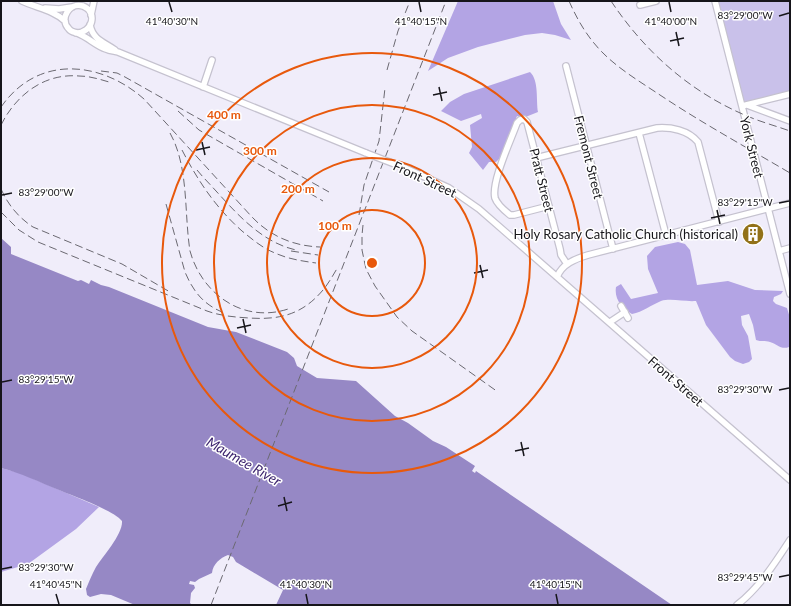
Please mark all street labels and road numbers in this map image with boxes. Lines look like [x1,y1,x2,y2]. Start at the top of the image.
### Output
street label: Fremont Street [571,114,607,201]
street label: York Street [737,115,767,180]
street label: Pratt Street [526,146,558,214]
street label: Front Street [391,157,460,201]
street label: Front Street [645,353,707,410]

